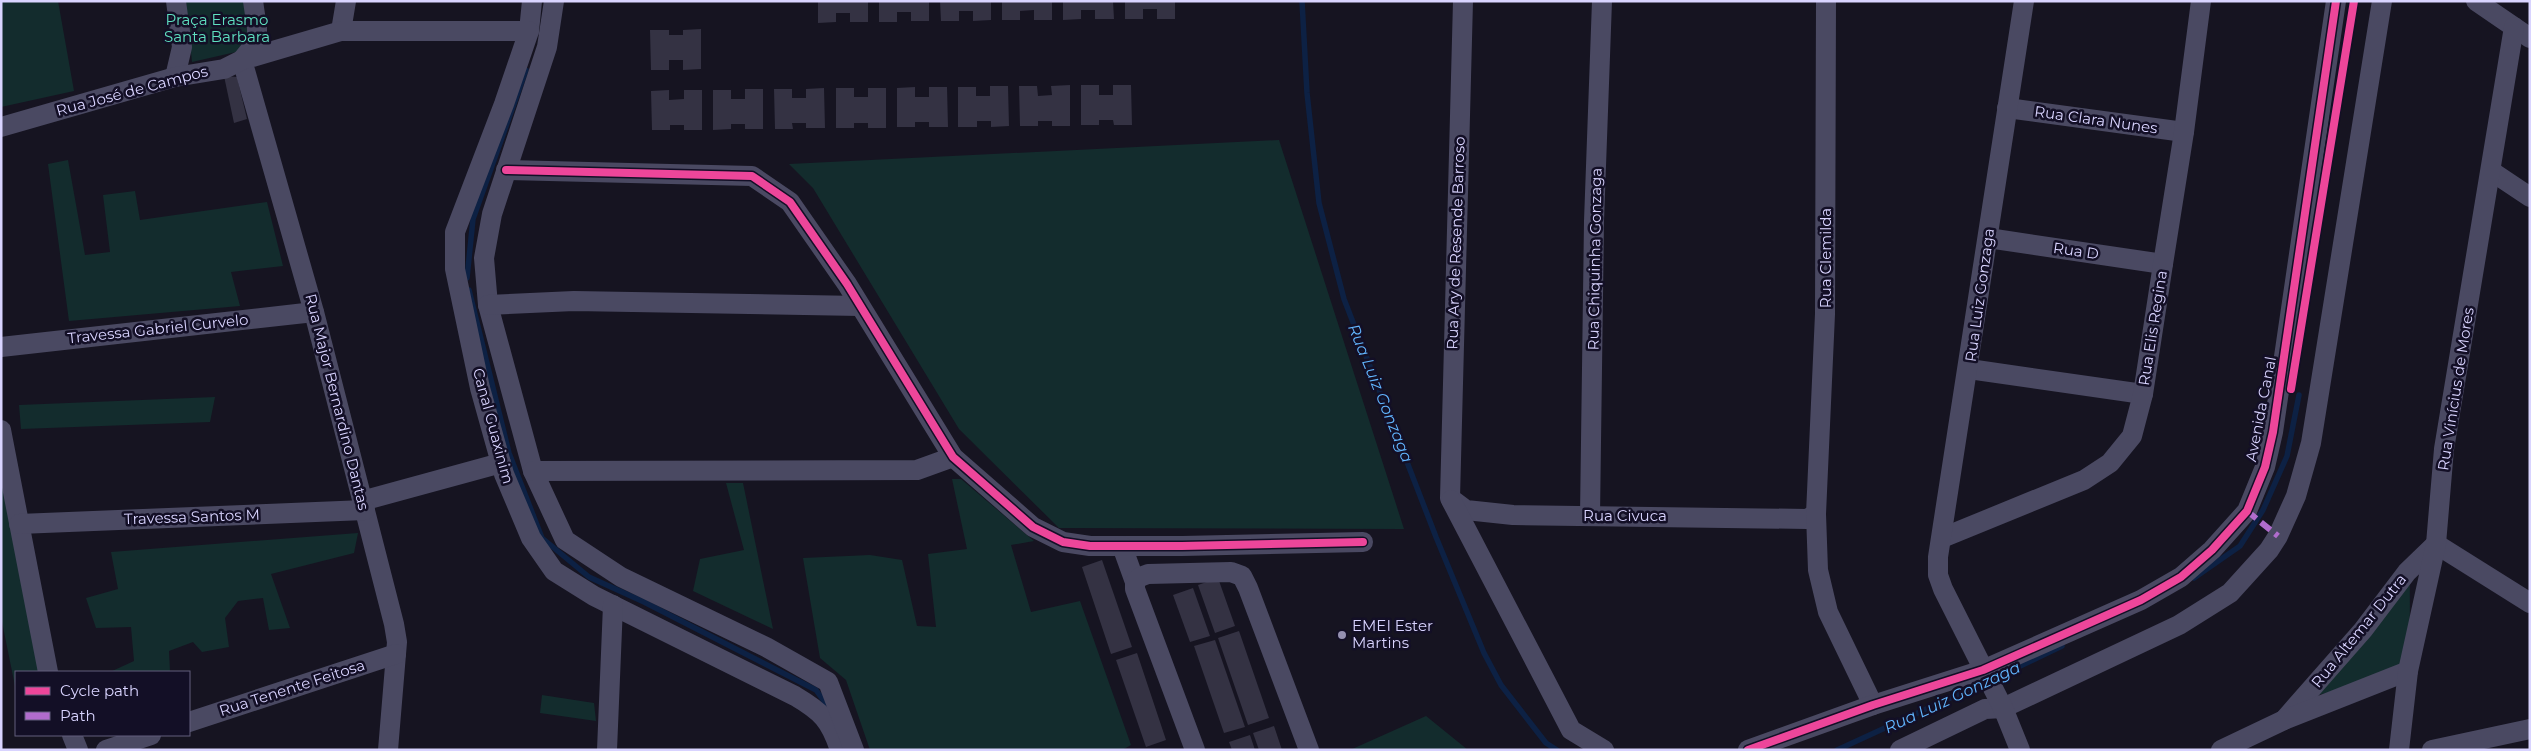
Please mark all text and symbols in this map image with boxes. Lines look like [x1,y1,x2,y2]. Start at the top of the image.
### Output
park label: Praça Erasmo Santa Barbara [164,10,270,46]
street label: Rua José de Campos [54,61,210,120]
street label: Rua Clara Nunes [2033,101,2159,138]
street label: Rua Ary de Resende Barroso [1442,136,1469,350]
street label: Rua Chiquinha Gonzaga [1583,168,1606,350]
street label: Rua Clemilda [1816,208,1835,308]
street label: Rua Luiz Gonzaga [1961,227,1998,363]
street label: Rua D [2052,238,2100,263]
street label: Rua Elis Regina [2134,269,2171,387]
street label: Rua Major Bernardino Dantas [301,292,374,512]
street label: Rua Vinícius de Mores [2433,306,2478,472]
street label: Travessa Gabriel Curvelo [67,310,249,347]
water label: Rua Luiz Gonzaga [1344,321,1417,465]
street label: Avenida Canal [2241,355,2280,463]
street label: Canal Guaxinim [469,366,518,486]
street label: Travessa Santos M [124,505,260,528]
street label: Rua Civuca [1583,506,1667,525]
street label: Rua Altemar Dutra [2307,570,2410,691]
place label: EMEI Ester Martins [1352,616,1433,652]
marker: EMEI Ester Martins [1336,629,1348,641]
street label: Rua Tenente Feitosa [217,655,367,720]
water label: Rua Luiz Gonzaga [1881,658,2023,737]
legend [15,671,190,736]
text: Cycle path [60,681,139,700]
text: Path [60,706,96,725]

